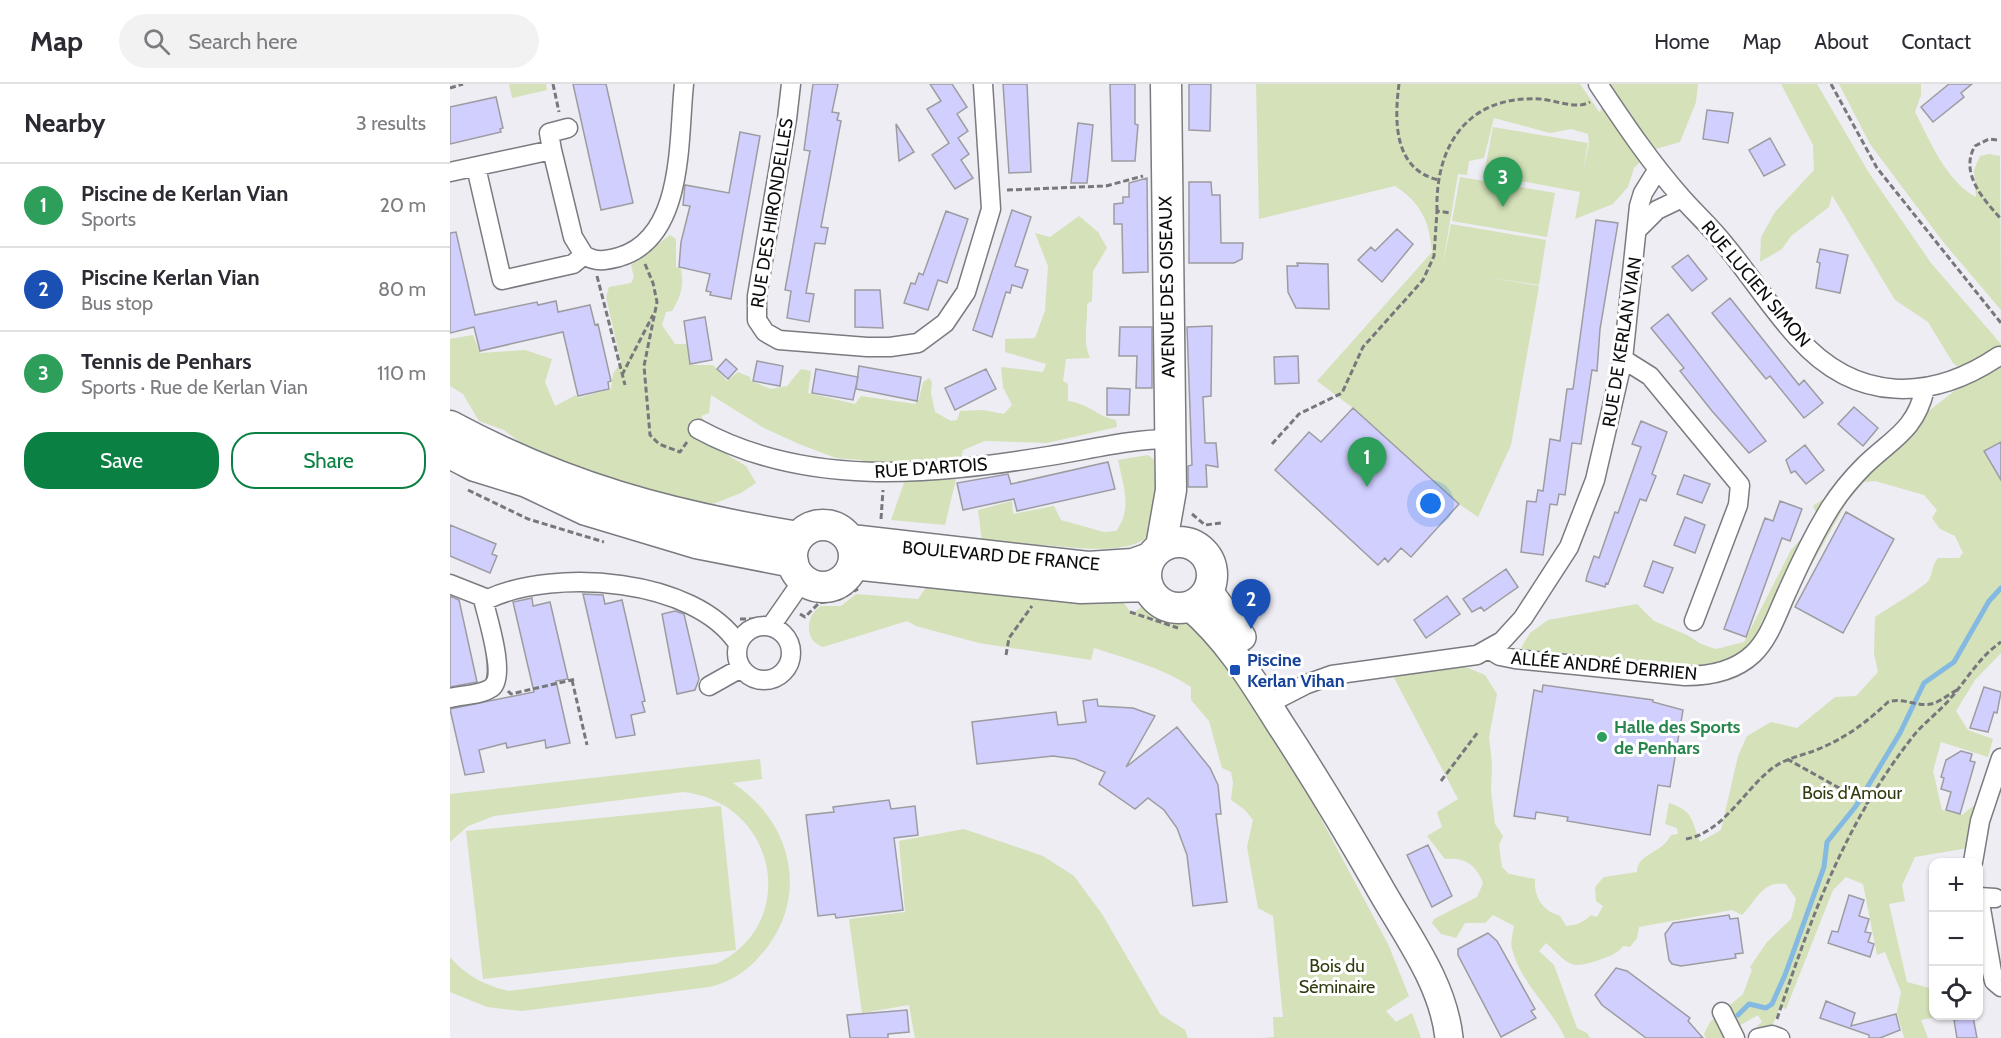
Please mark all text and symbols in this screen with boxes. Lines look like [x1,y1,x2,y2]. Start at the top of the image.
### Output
search box [119,14,539,68]
text: Map [30,24,83,58]
icon: search [140,25,173,58]
text: Search here [188,28,297,55]
text: Home [1654,29,1710,54]
text: Map [1743,29,1781,54]
text: About [1814,29,1868,54]
text: Contact [1901,29,1971,54]
text: Nearby [24,107,105,139]
text: 3 results [356,111,426,135]
street label: RUE DES HIRONDELLES [746,117,798,309]
pin: 3 [1484,158,1522,207]
text: Piscine de Kerlan Vian [81,180,288,207]
text: 1 [40,193,47,217]
text: 20 m [380,193,426,217]
street label: AVENUE DES OISEAUX [1154,196,1180,378]
text: Sports [81,207,136,231]
street label: RUE LUCIEN SIMON [1697,216,1815,352]
street label: RUE DE KERLAN VIAN [1598,255,1646,429]
text: Piscine Kerlan Vian [81,264,260,291]
text: 2 [38,277,49,301]
text: 80 m [378,277,426,301]
text: Bus stop [81,291,153,315]
text: Tennis de Penhars [81,348,252,375]
text: 3 [38,361,49,385]
text: 110 m [377,361,426,385]
text: Sports · Rue de Kerlan Vian [81,375,308,399]
button: Save [24,432,219,489]
button: Share [231,432,426,489]
pin: 1 [1348,438,1386,487]
street label: RUE D'ARTOIS [874,453,988,483]
your location [1416,489,1445,518]
street label: BOULEVARD DE FRANCE [901,536,1101,576]
pin: 2 [1232,580,1270,629]
street label: ALLÉE ANDRÉ DERRIEN [1510,647,1698,685]
place label: Piscine Kerlan Vihan [1247,649,1345,692]
marker: Piscine Kerlan Vihan [1228,663,1242,677]
place label: Halle des Sports de Penhars [1614,716,1741,759]
marker: Halle des Sports de Penhars [1595,730,1609,744]
park label: Bois d'Amour [1802,782,1902,804]
map controls [1929,858,1983,1020]
button: + [1929,858,1983,912]
button: − [1929,912,1983,966]
park label: Bois du Séminaire [1299,955,1375,998]
button: locate [1929,966,1983,1020]

